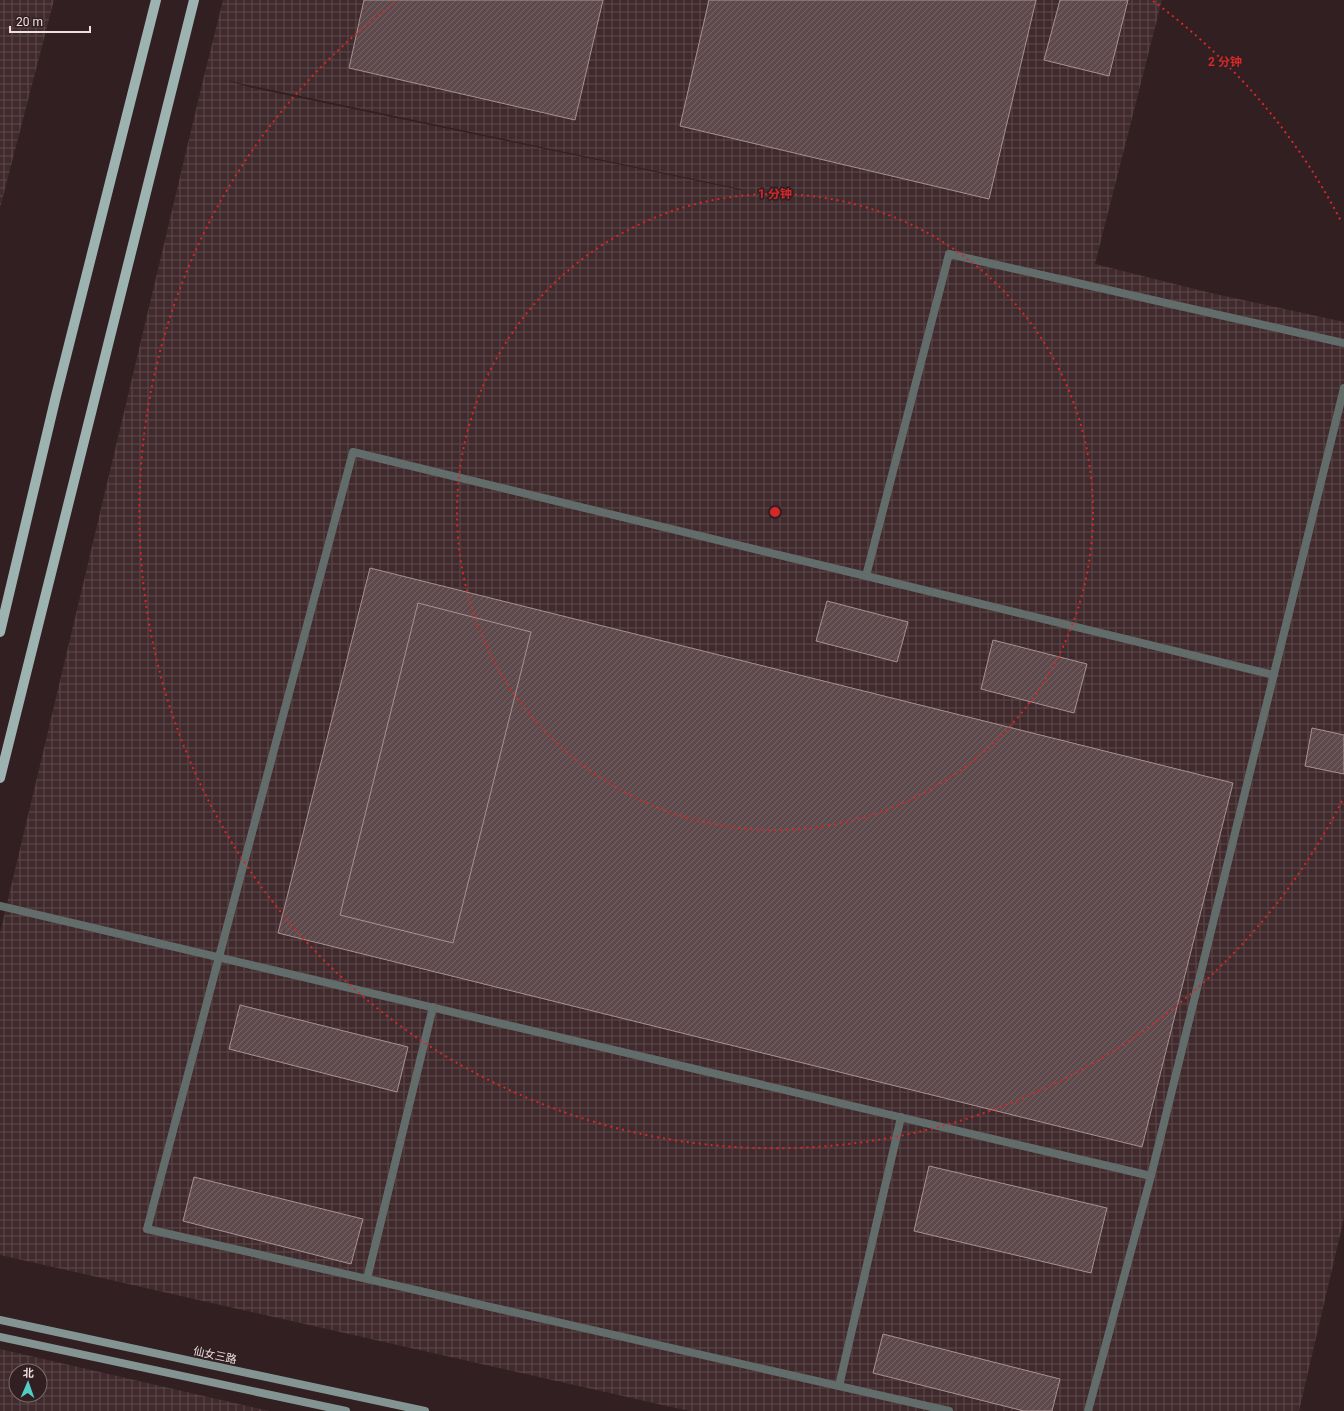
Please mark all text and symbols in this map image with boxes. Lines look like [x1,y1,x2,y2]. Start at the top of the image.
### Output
scale bar [10,8,90,34]
text: 20 m [16,15,43,29]
text: 2 分钟 [1208,55,1242,69]
text: 1 分钟 [758,187,792,201]
centre of rings [768,505,782,519]
street label: 仙女三路 [192,1345,238,1366]
north arrow [8,1363,48,1403]
text: 北 [23,1367,34,1380]

